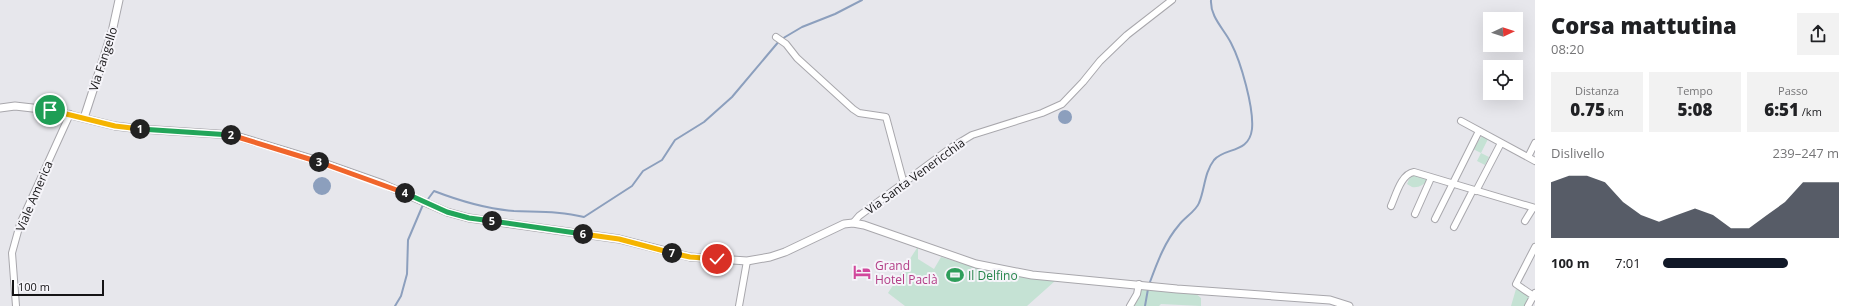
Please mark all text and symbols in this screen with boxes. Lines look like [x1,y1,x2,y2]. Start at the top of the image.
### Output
text: Corsa mattutina [1551,10,1737,40]
north arrow [1483,12,1523,52]
map controls [1483,12,1523,100]
button: share [1797,13,1839,55]
street label: Via Fangello [85,25,121,93]
text: 08:20 [1551,40,1584,58]
button: locate [1483,60,1523,100]
text: Distanza [1575,83,1619,98]
text: Tempo [1677,83,1713,98]
text: Passo [1778,83,1808,98]
pin [33,93,67,127]
text: 0.75 [1570,98,1605,121]
text: 5:08 [1678,98,1712,121]
text: 6:51 [1764,98,1799,121]
icon: arrive [39,99,61,121]
text: km [1605,104,1624,119]
text: /km [1799,104,1822,119]
pin: 1 [130,119,150,139]
text: 1 [137,121,143,136]
pin: 2 [221,125,241,145]
text: 2 [228,127,234,142]
street label: Via Santa Venericchia [862,134,968,218]
text: Dislivello [1551,144,1605,162]
text: 239–247 m [1772,144,1839,162]
pin: 3 [309,152,329,172]
text: 3 [316,154,322,169]
street label: Viale America [11,158,57,234]
pin: 4 [395,183,415,203]
text: 4 [402,185,408,200]
pin: 5 [482,211,502,231]
text: 5 [489,213,495,228]
pin: 6 [573,224,593,244]
text: 6 [580,226,586,241]
pin [700,242,734,276]
pin: 7 [662,243,682,263]
text: 7 [669,245,675,260]
icon: check [706,248,728,270]
text: 100 m [1551,254,1589,272]
text: 7:01 [1615,254,1641,272]
place label: Grand Hotel Paclà [875,257,938,288]
hotel icon: Grand Hotel Paclà [852,262,872,282]
sports icon: Il Delfino [945,265,965,285]
place label: Il Delfino [968,267,1018,284]
scale bar [12,278,104,297]
text: 100 m [18,279,50,294]

